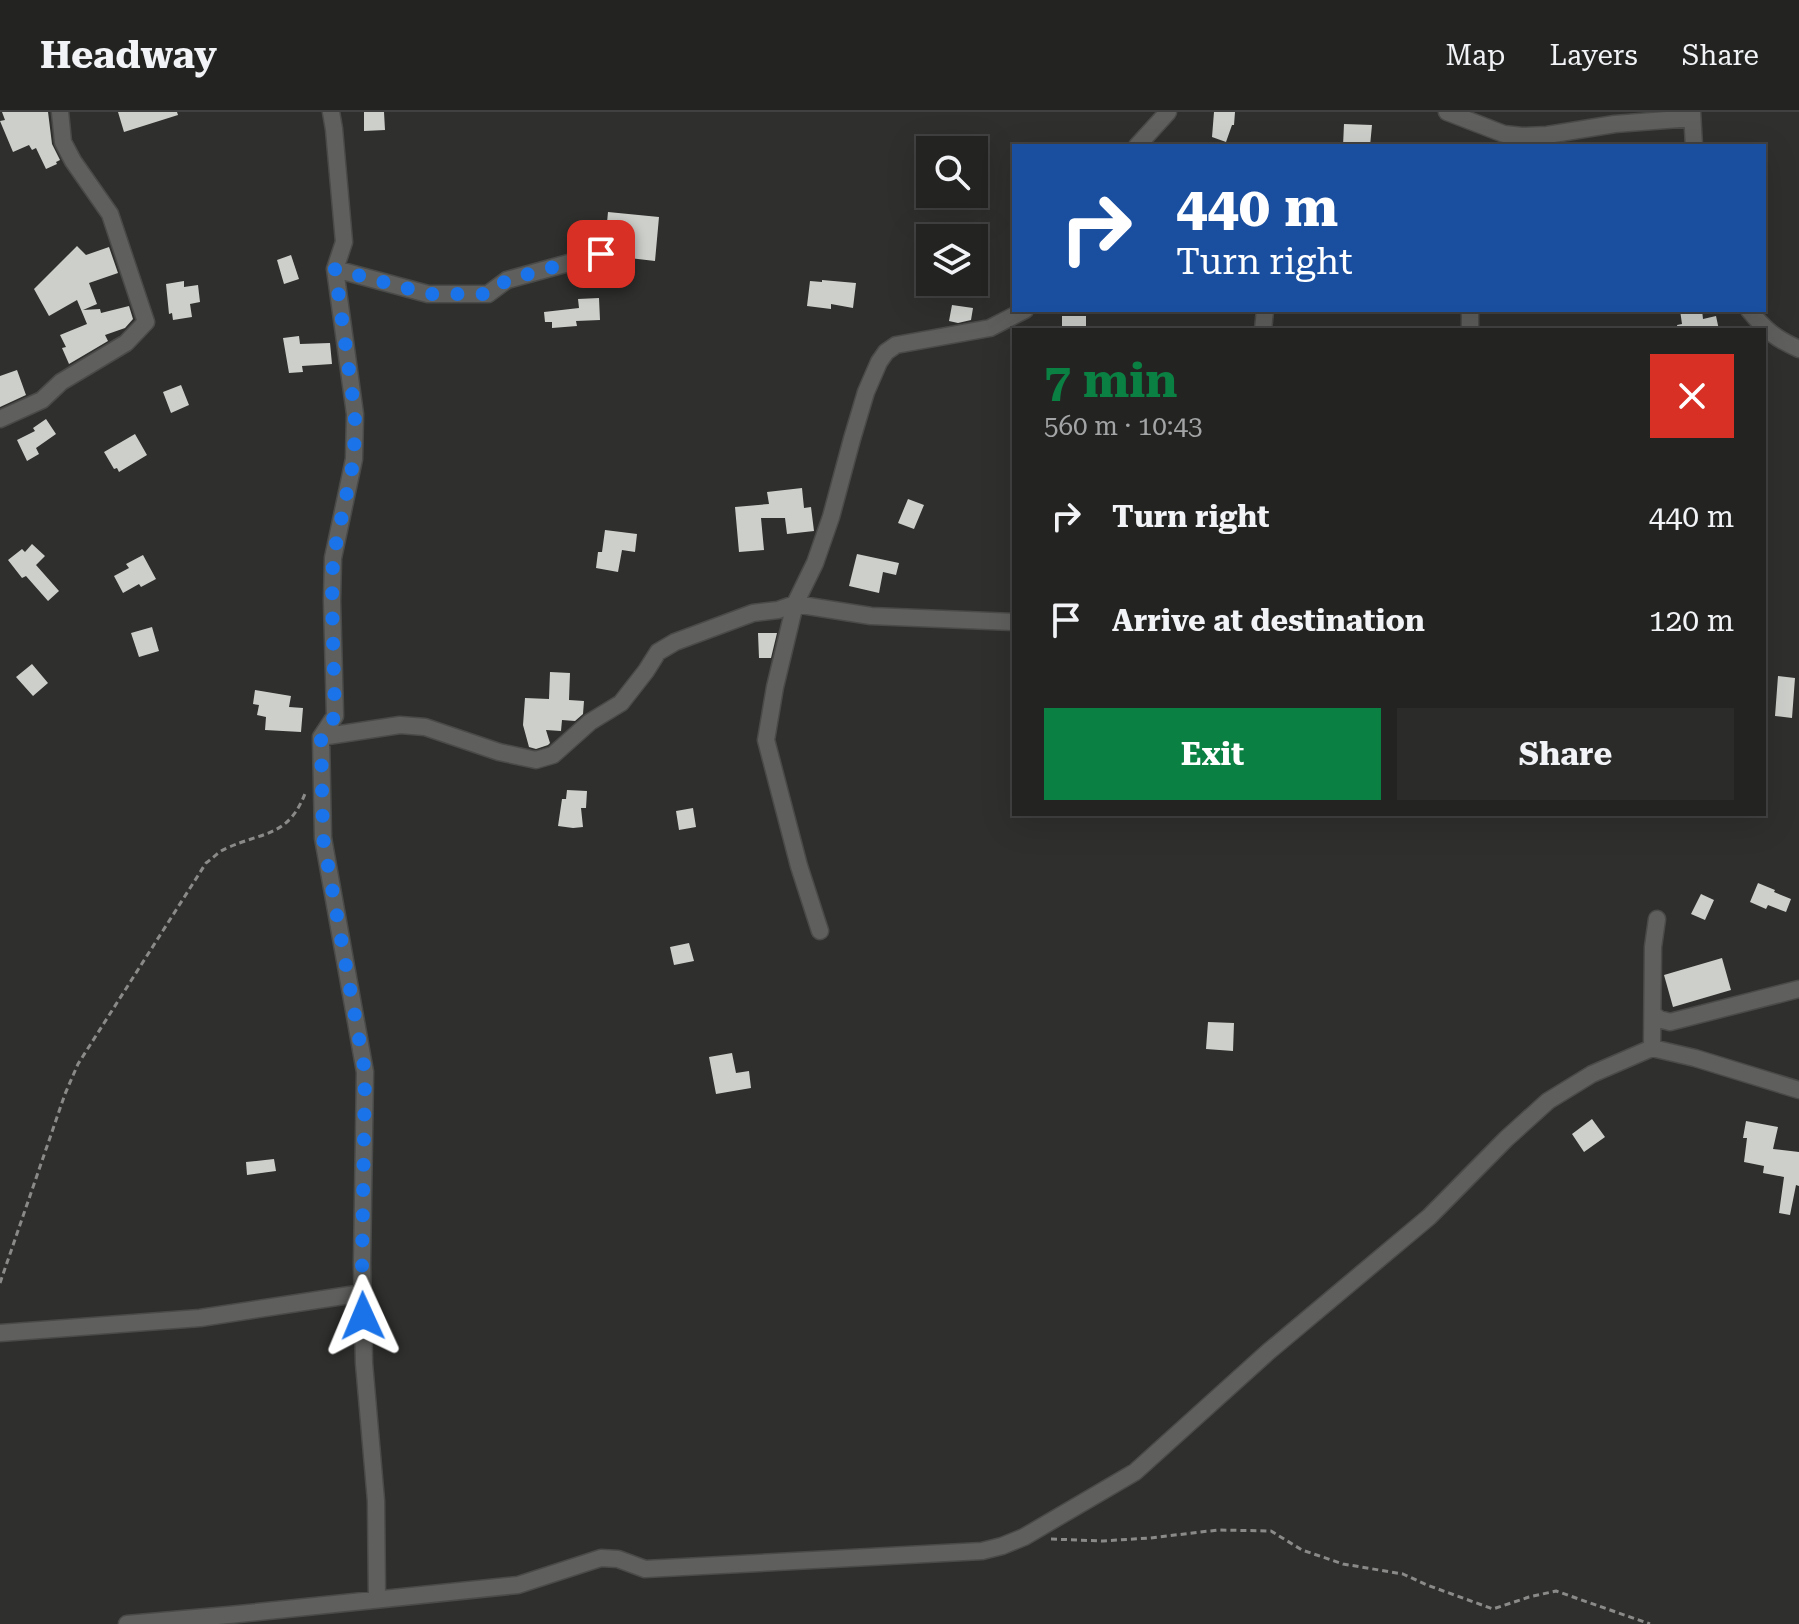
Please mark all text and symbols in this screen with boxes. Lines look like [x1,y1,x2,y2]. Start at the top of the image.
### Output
text: Headway [40,33,217,77]
text: Map [1446,39,1505,72]
text: Layers [1549,39,1638,72]
text: Share [1682,39,1759,72]
map controls [916,136,988,296]
button: search [916,136,988,208]
text: 440 m [1176,174,1338,240]
icon: right [1044,176,1148,280]
pin [567,220,635,288]
button: layers [916,224,988,296]
icon: arrive [579,232,623,276]
text: Turn right [1176,241,1353,283]
text: 7 min [1044,353,1177,409]
button: close [1650,354,1734,438]
text: 560 m · 10:43 [1044,411,1203,441]
icon: right [1044,494,1088,538]
text: Turn right [1112,499,1269,534]
text: 440 m [1649,499,1734,534]
icon: arrive [1044,598,1088,642]
text: Arrive at destination [1112,603,1425,638]
text: 120 m [1649,603,1734,638]
button: Exit [1044,708,1381,800]
button: Share [1397,708,1734,800]
position arrow [321,1274,405,1358]

